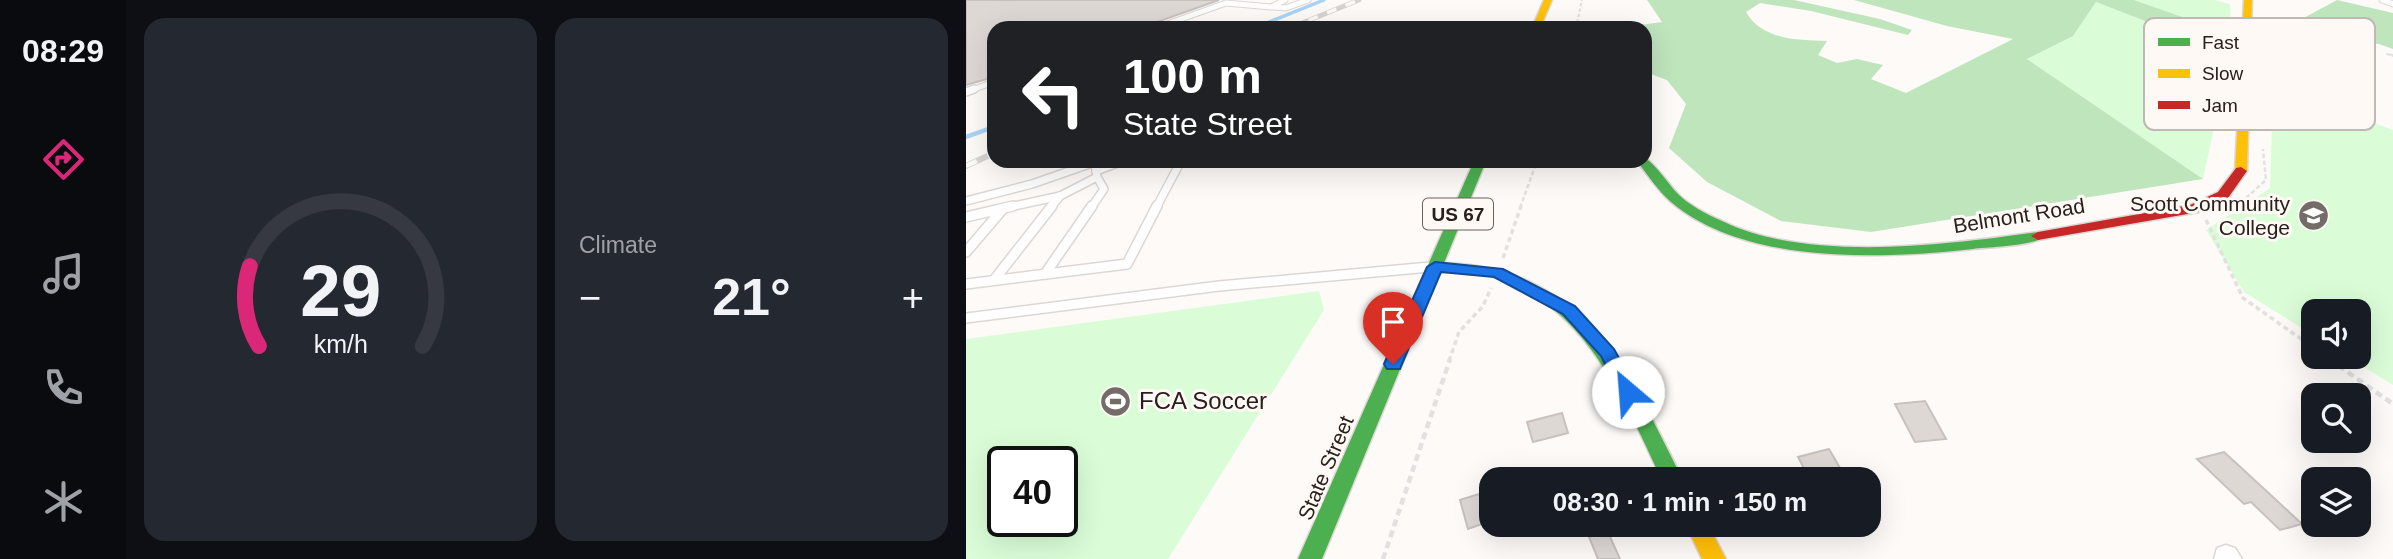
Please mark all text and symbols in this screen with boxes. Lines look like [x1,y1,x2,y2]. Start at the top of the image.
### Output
legend [2144,18,2375,130]
text: Fast [2202,32,2240,53]
text: 08:29 [22,33,104,69]
icon: left [1008,49,1099,140]
text: 100 m [1123,49,1262,103]
text: Slow [2202,63,2243,84]
text: Jam [2202,95,2238,116]
text: State Street [1123,106,1292,142]
icon: directions [39,135,88,184]
place label: Scott Community College [2130,192,2290,239]
street label: Belmont Road [1951,194,2086,237]
road number: US 67 [1423,198,1493,230]
school or university icon: Scott Community College [2296,199,2330,233]
text: Climate [579,232,657,258]
icon: music [39,249,88,298]
text: 29 [300,250,381,331]
text: 21° [712,268,791,326]
text: − [579,277,601,319]
text: + [902,277,924,319]
pin [1363,292,1423,364]
map controls [2301,299,2371,537]
button: sound [2301,299,2371,369]
icon: arrive [1374,303,1412,341]
text: km/h [313,329,368,357]
position arrow [1591,355,1665,429]
icon: phone [39,363,88,412]
button: search [2301,383,2371,453]
sports icon: FCA Soccer [1099,384,1133,418]
place label: FCA Soccer [1139,387,1267,414]
street label: State Street [1293,412,1358,523]
speed limit sign: 40 [987,446,1078,537]
button: layers [2301,467,2371,537]
icon: climate [39,477,88,526]
text: 08:30 · 1 min · 150 m [1553,487,1807,517]

